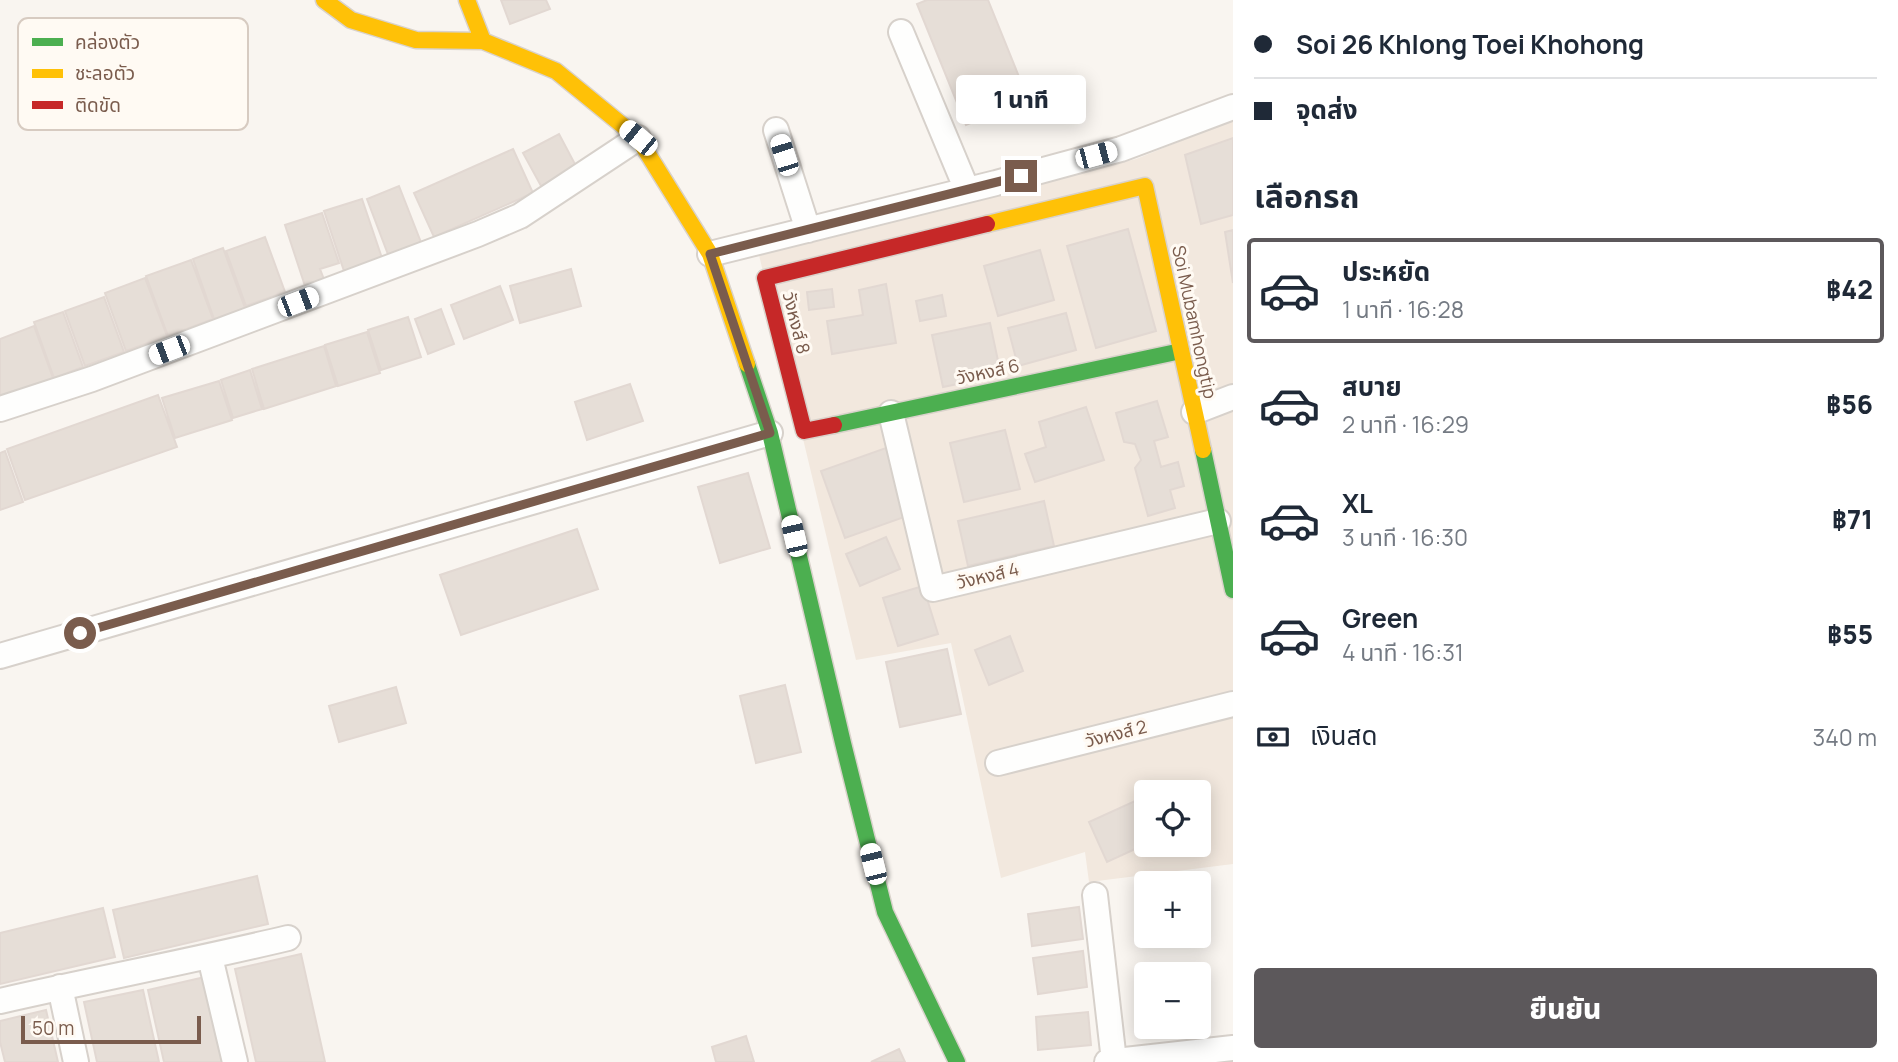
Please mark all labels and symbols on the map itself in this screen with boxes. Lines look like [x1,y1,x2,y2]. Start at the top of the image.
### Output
legend [18,18,248,130]
text: คล่องตัว [75,29,140,55]
text: ชะลอตัว [75,60,135,86]
callout: 1 นาที [956,74,1086,124]
text: ติดขัด [75,92,121,118]
car [616,117,661,159]
car [768,132,801,178]
car [1073,139,1120,171]
route end [1005,160,1037,192]
street label: Soi Mubamhongtip [1167,243,1223,401]
car [275,285,322,319]
street label: วังหงส์ 8 [778,289,816,356]
car [146,333,193,367]
street label: วังหงส์ 6 [954,353,1022,389]
car [780,513,809,559]
street label: วังหงส์ 4 [954,556,1021,594]
route start [64,617,96,649]
street label: วังหงส์ 2 [1082,714,1149,752]
car [858,841,889,887]
scale bar [21,1013,201,1045]

